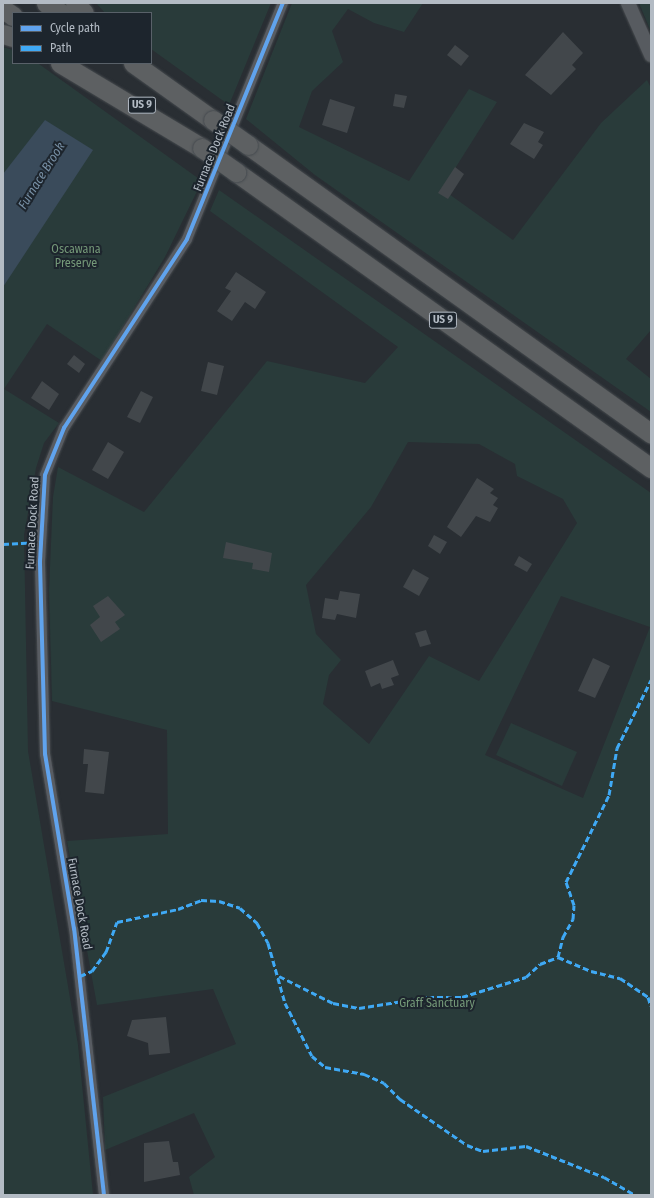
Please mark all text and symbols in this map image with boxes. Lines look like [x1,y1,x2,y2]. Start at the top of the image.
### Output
legend [12,12,152,64]
text: Cycle path [50,21,100,35]
text: Path [50,41,72,55]
road number: US 9 [127,96,157,114]
street label: Furnace Dock Road [191,102,239,194]
water label: Furnace Brook [15,140,69,212]
park label: Oscawana Preserve [51,243,101,271]
road number: US 9 [428,311,458,329]
street label: Furnace Dock Road [23,476,43,570]
street label: Furnace Dock Road [64,857,94,951]
park label: Graff Sanctuary [399,997,475,1011]

